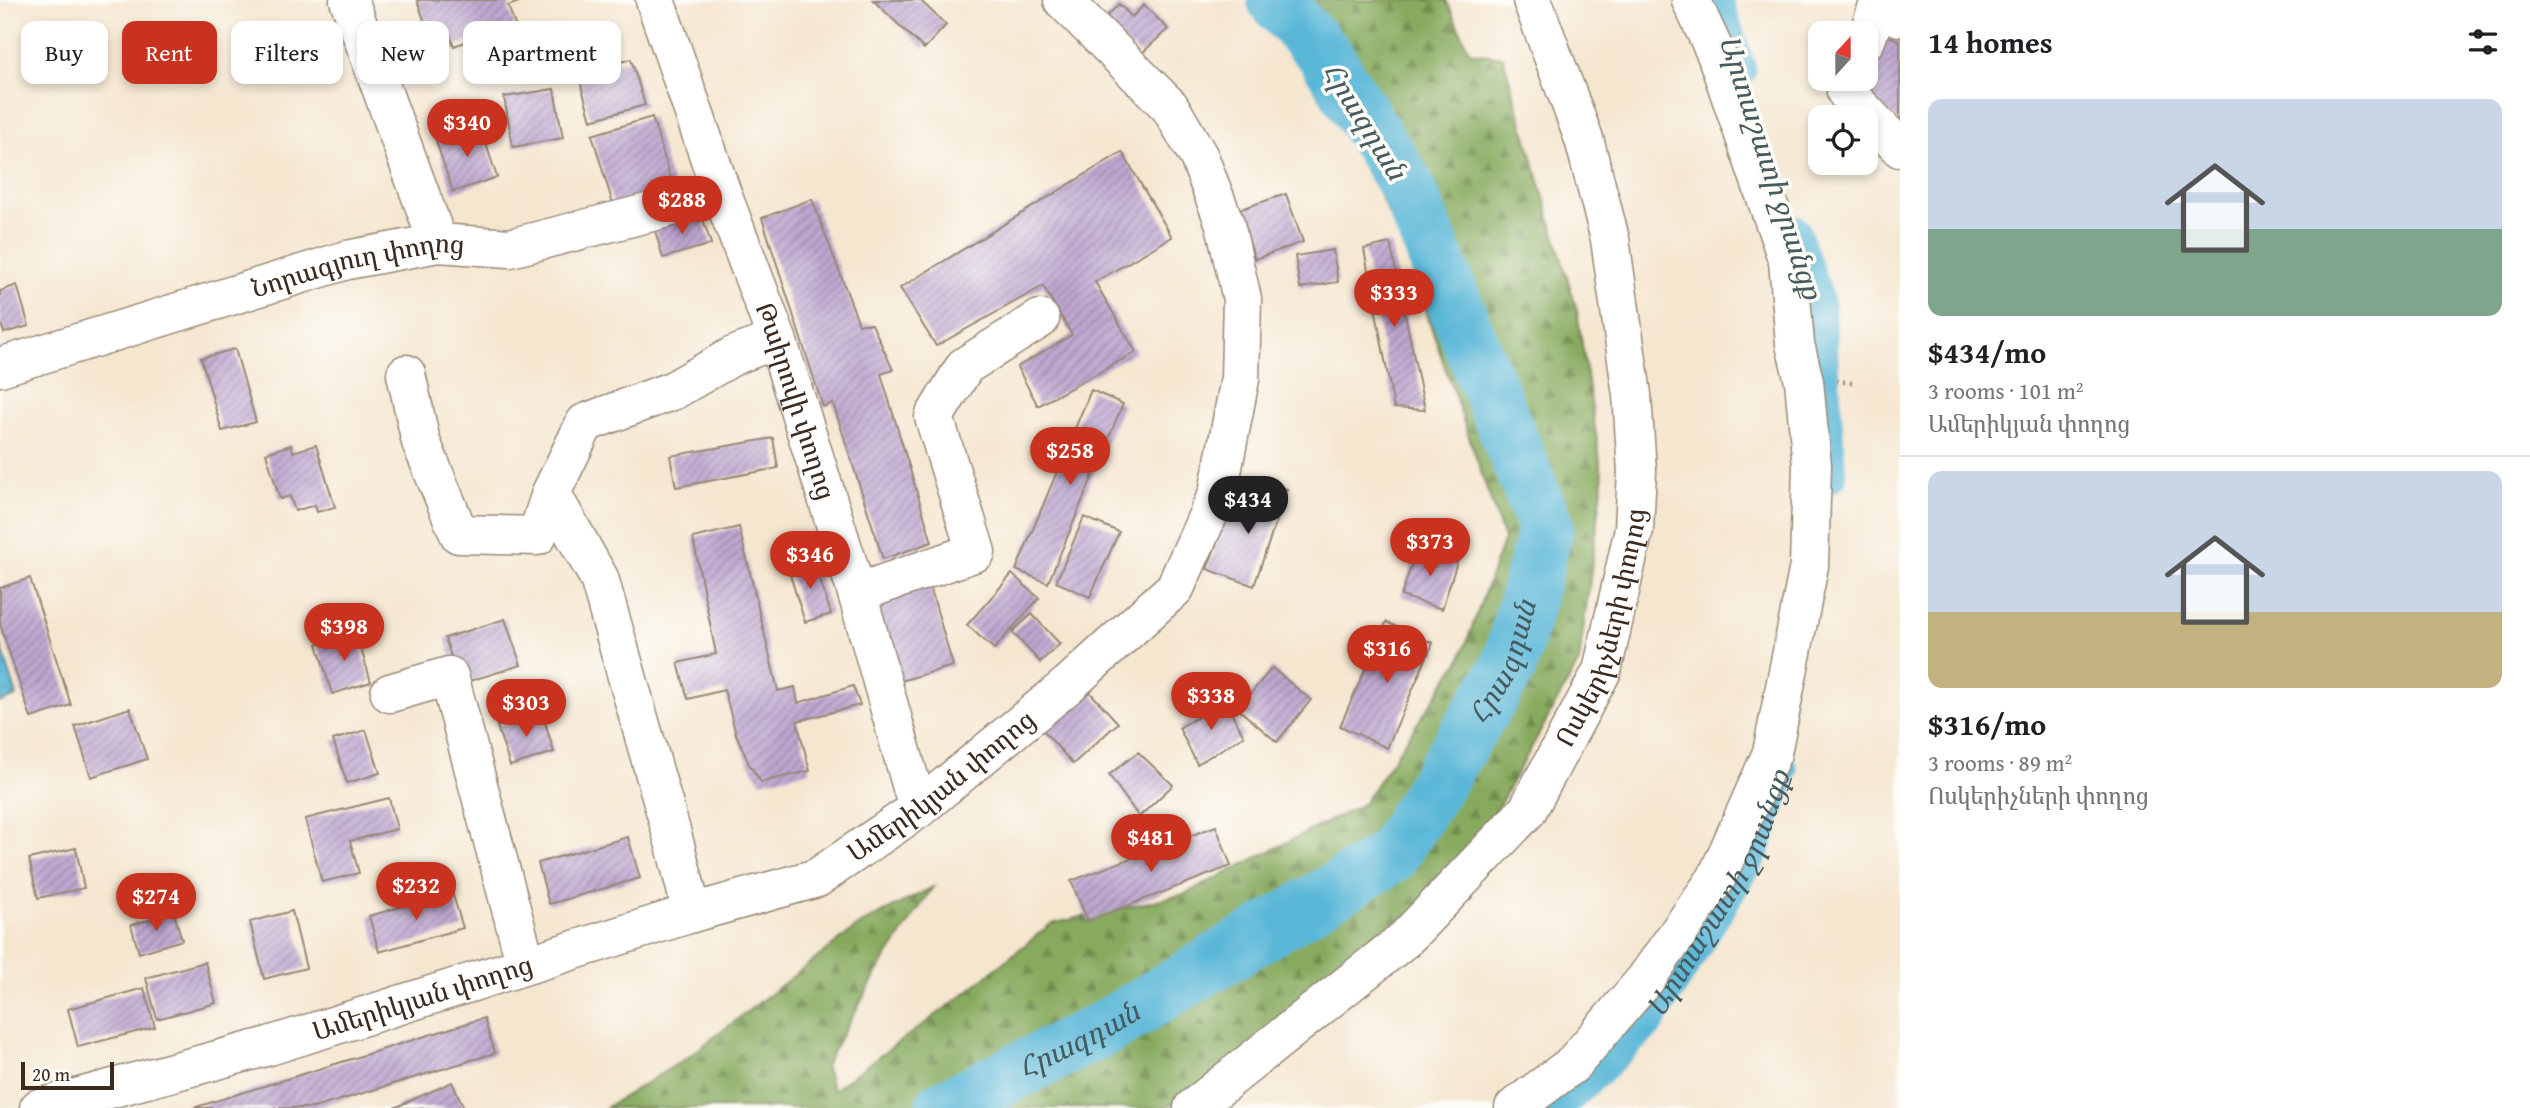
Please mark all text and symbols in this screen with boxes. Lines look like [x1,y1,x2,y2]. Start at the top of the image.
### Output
text: 14 homes [1928,20,2053,64]
chip: Buy [21,21,108,84]
chip: Rent [122,21,217,84]
chip: Filters [231,21,343,84]
chip: New [357,21,449,84]
chip: Apartment [463,21,621,84]
north arrow [1808,21,1878,91]
map controls [1808,21,1878,175]
icon: filters [2464,23,2502,61]
water label: Արտաշատի ջրանցք [1709,30,1834,306]
water label: Հրազդան [1313,54,1419,189]
pin: $340 [426,100,508,159]
text: $340 [443,105,491,138]
button: locate [1808,105,1878,175]
icon: home [2152,145,2278,271]
pin: $288 [641,176,723,236]
text: $288 [658,182,706,215]
street label: Նորագյուղ փողոց [246,223,466,307]
pin: $333 [1353,270,1435,329]
text: $333 [1370,275,1418,308]
street label: Թաիրովի փողոց [746,296,846,505]
text: $434/mo [1928,330,2046,374]
text: 3 rooms · 101 m² [1928,374,2083,407]
text: Ամերիկյան փողոց [1928,407,2130,440]
pin: $258 [1029,428,1111,487]
text: $258 [1046,433,1094,466]
pin: $434 [1207,476,1289,536]
text: $434 [1224,482,1272,515]
street label: Ոսկերիչների փողոց [1545,508,1654,754]
icon: home [2152,517,2278,643]
pin: $373 [1389,518,1471,578]
text: $373 [1406,524,1454,557]
pin: $346 [769,532,851,591]
text: $346 [786,537,834,570]
water label: Հրազդան [1458,594,1546,731]
pin: $398 [303,604,385,663]
text: $398 [320,609,368,642]
pin: $316 [1346,626,1428,685]
text: $316 [1363,631,1411,664]
pin: $338 [1170,672,1252,732]
text: $338 [1187,678,1235,711]
pin: $303 [485,680,567,739]
text: $303 [502,685,550,718]
street label: Ամերիկյան փողոց [839,700,1043,871]
text: $316/mo [1928,702,2046,746]
text: 3 rooms · 89 m² [1928,746,2072,779]
water label: Արտաշատի ջրանցք [1635,763,1800,1024]
text: Ոսկերիչների փողոց [1928,779,2149,812]
pin: $481 [1110,814,1192,874]
text: $481 [1127,820,1175,853]
pin: $232 [375,862,457,922]
text: $232 [392,868,440,901]
pin: $274 [115,874,197,933]
text: $274 [132,879,180,912]
street label: Ամերիկյան փողոց [307,944,537,1050]
water label: Հրազդան [1011,990,1149,1088]
scale bar [21,1059,114,1091]
text: 20 m [32,1060,70,1088]

